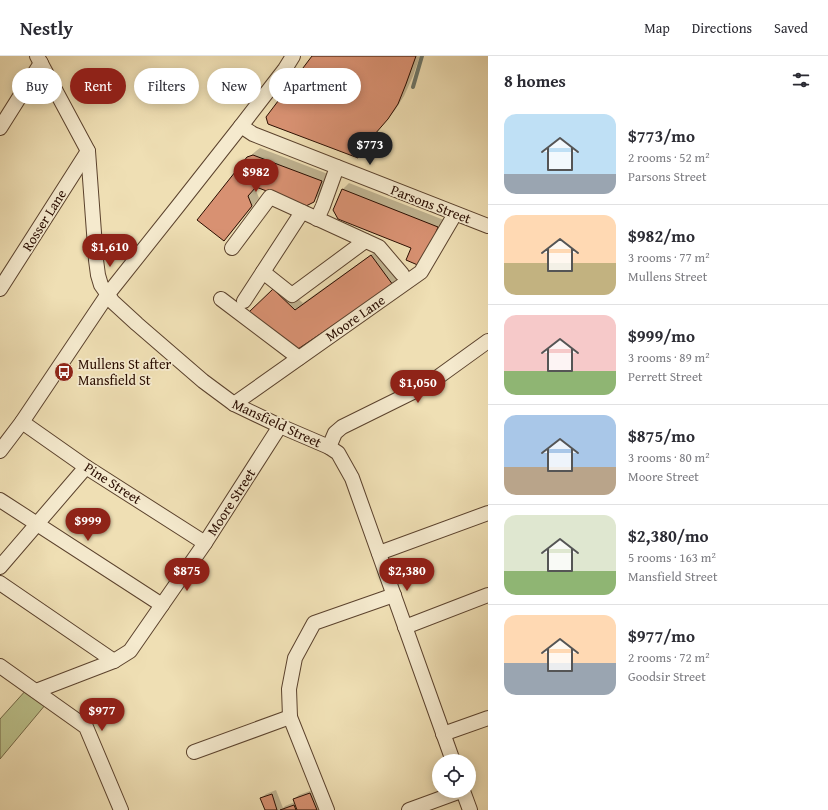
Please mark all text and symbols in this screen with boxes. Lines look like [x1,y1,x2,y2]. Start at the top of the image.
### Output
text: Nestly [20,14,73,42]
text: Map [644,18,670,38]
text: Directions [692,18,752,38]
text: Saved [774,18,808,38]
chip: Buy [12,68,62,104]
chip: Rent [70,68,126,104]
chip: Filters [134,68,199,104]
chip: New [207,68,261,104]
chip: Apartment [269,68,361,104]
text: 8 homes [504,68,566,93]
icon: filters [790,69,812,91]
text: $773/mo [628,123,695,148]
icon: home [536,130,584,178]
pin: $773 [346,132,394,166]
text: $773 [357,135,383,154]
text: 2 rooms · 52 m² [628,148,710,167]
pin: $982 [232,159,280,193]
text: $982 [243,162,269,181]
text: Parsons Street [628,167,707,186]
street label: Parsons Street [388,180,474,229]
street label: Rosser Lane [17,185,71,255]
text: $982/mo [628,223,695,248]
icon: home [536,231,584,279]
pin: $1,610 [77,234,143,268]
text: $1,610 [91,237,129,256]
text: 3 rooms · 77 m² [628,248,710,267]
text: Mullens Street [628,267,707,286]
street label: Moore Lane [321,290,389,346]
text: $999/mo [628,323,695,348]
icon: home [536,331,584,379]
text: 3 rooms · 89 m² [628,348,710,367]
place label: Mullens St after Mansfield St [78,354,171,390]
bus stop icon: Mullens St after Mansfield St [53,361,75,383]
text: Perrett Street [628,367,703,386]
pin: $1,050 [385,370,451,404]
text: $1,050 [399,373,437,392]
street label: Mansfield Street [229,394,325,452]
text: $875/mo [628,423,695,448]
icon: home [536,431,584,479]
text: 3 rooms · 80 m² [628,448,710,467]
street label: Pine Street [81,457,145,509]
street label: Moore Street [202,464,260,539]
text: Moore Street [628,467,699,486]
pin: $999 [64,508,112,542]
text: $999 [75,511,101,530]
text: $2,380/mo [628,523,709,548]
icon: home [536,531,584,579]
text: 5 rooms · 163 m² [628,548,716,567]
pin: $875 [163,558,211,592]
pin: $2,380 [374,558,440,592]
text: $875 [174,561,200,580]
text: $2,380 [388,561,426,580]
text: Mansfield Street [628,567,718,586]
text: $977/mo [628,623,695,648]
icon: home [536,631,584,679]
text: 2 rooms · 72 m² [628,648,710,667]
text: Goodsir Street [628,667,706,686]
pin: $977 [78,698,126,732]
text: $977 [89,701,115,720]
map controls [432,754,476,798]
button: locate [432,754,476,798]

